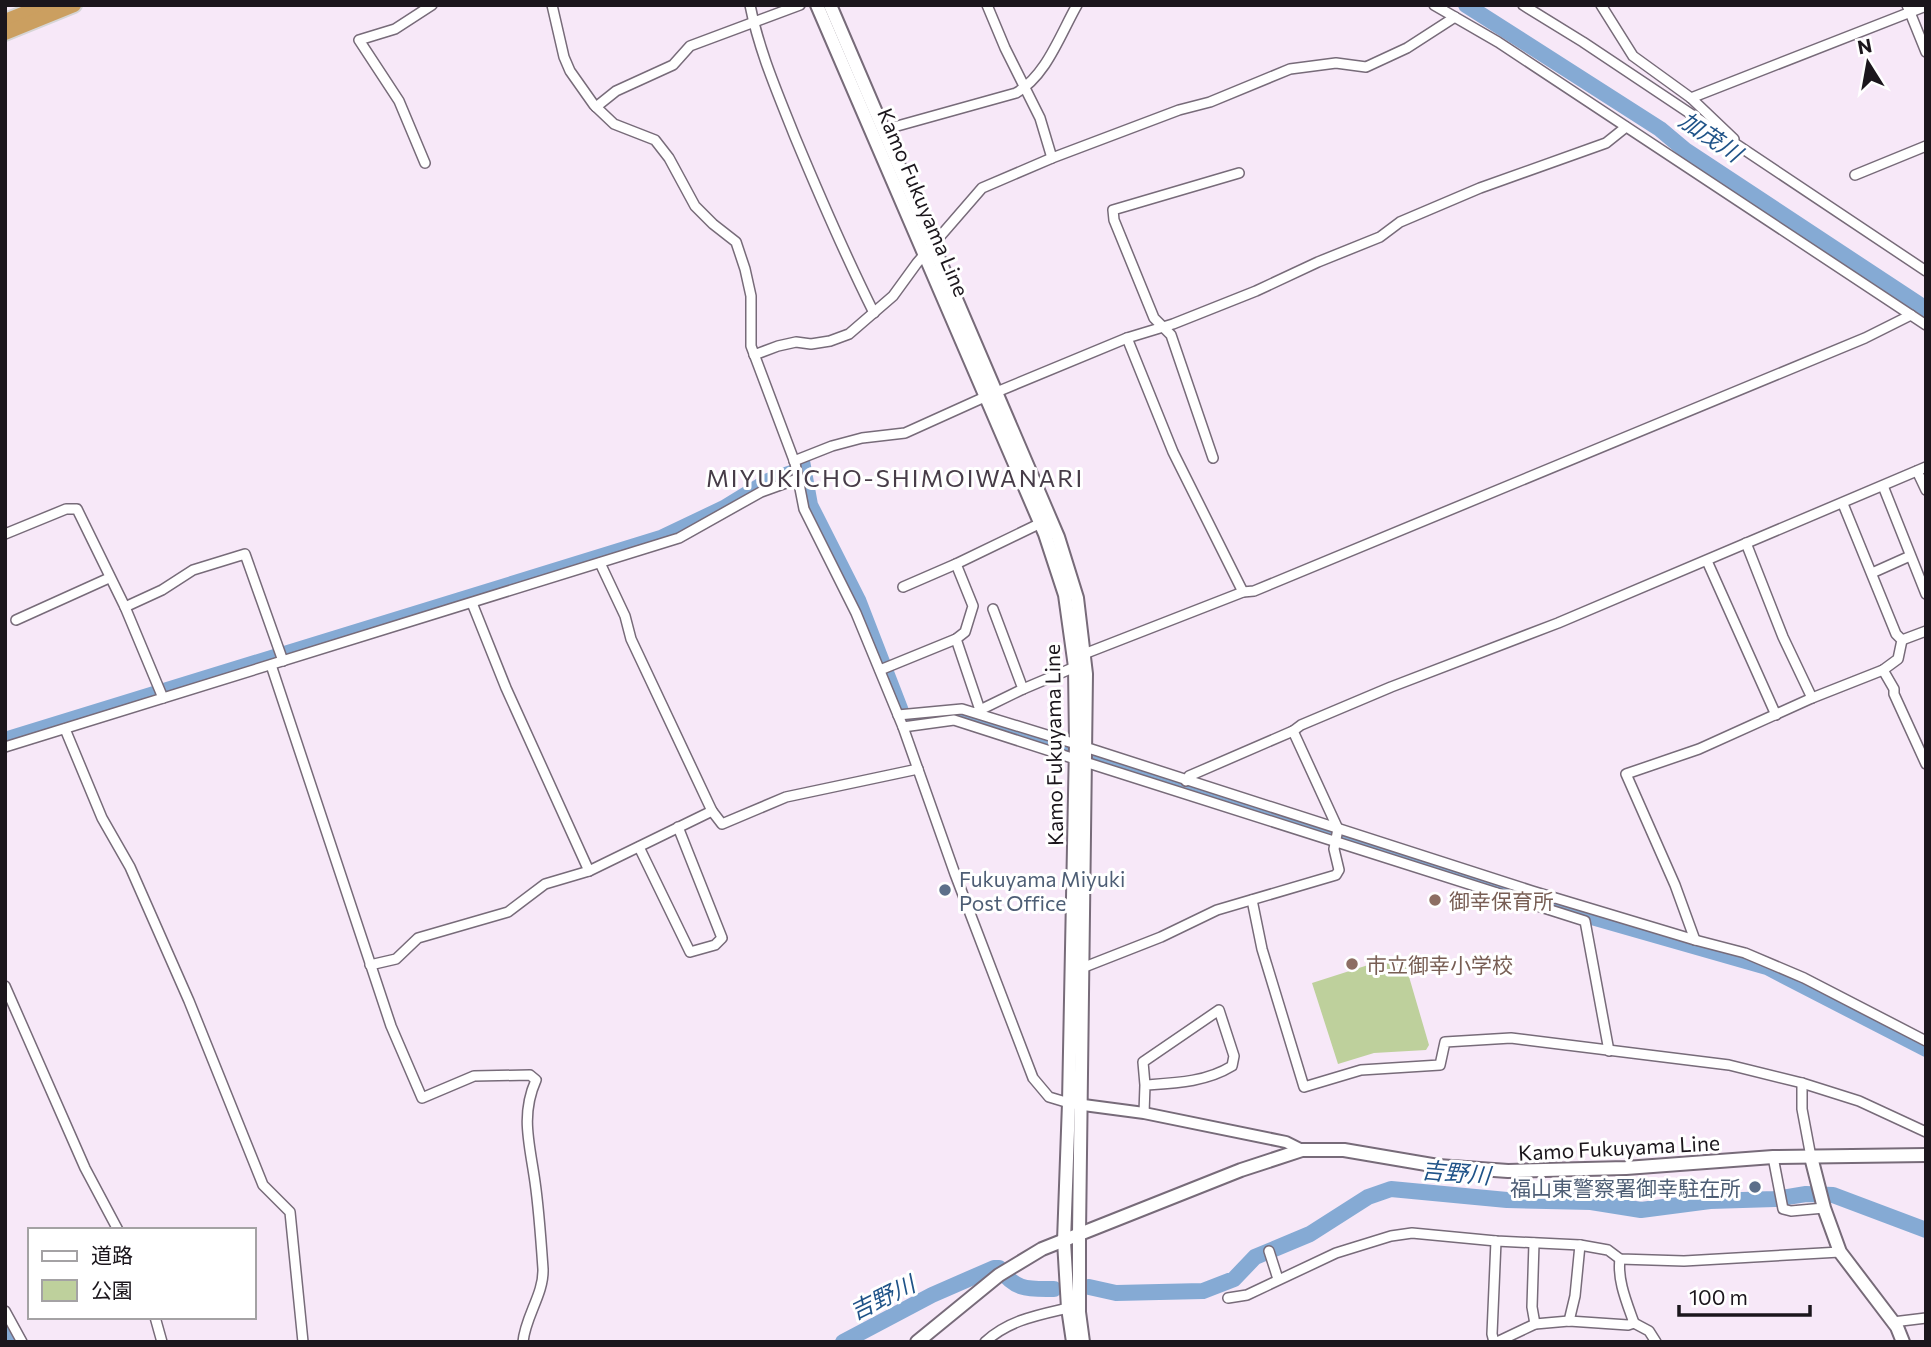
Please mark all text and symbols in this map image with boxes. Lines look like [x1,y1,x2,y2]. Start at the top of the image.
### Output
north arrow [1833,28,1903,98]
text: N [1855,33,1874,58]
street label: Kamo Fukuyama Line [873,104,975,300]
water label: 加茂川 [1675,105,1750,169]
district label: MIYUKICHO-SHIMOIWANARI [706,463,1084,492]
street label: Kamo Fukuyama Line [1039,644,1067,846]
place label: Fukuyama Miyuki Post Office [959,866,1125,915]
marker: Fukuyama Miyuki Post Office [937,882,953,898]
place label: 御幸保育所 [1449,888,1554,913]
marker: 御幸保育所 [1427,892,1443,908]
place label: 市立御幸小学校 [1366,952,1513,977]
marker: 市立御幸小学校 [1344,956,1360,972]
street label: Kamo Fukuyama Line [1517,1129,1721,1165]
water label: 吉野川 [1420,1155,1495,1189]
place label: 福山東警察署御幸駐在所 [1510,1175,1741,1200]
marker: 福山東警察署御幸駐在所 [1747,1179,1763,1195]
legend [28,1228,256,1319]
text: 道路 [91,1242,133,1267]
water label: 吉野川 [845,1268,922,1325]
scale bar [1679,1274,1810,1318]
text: 公園 [91,1277,133,1302]
text: 100 m [1689,1284,1748,1309]

